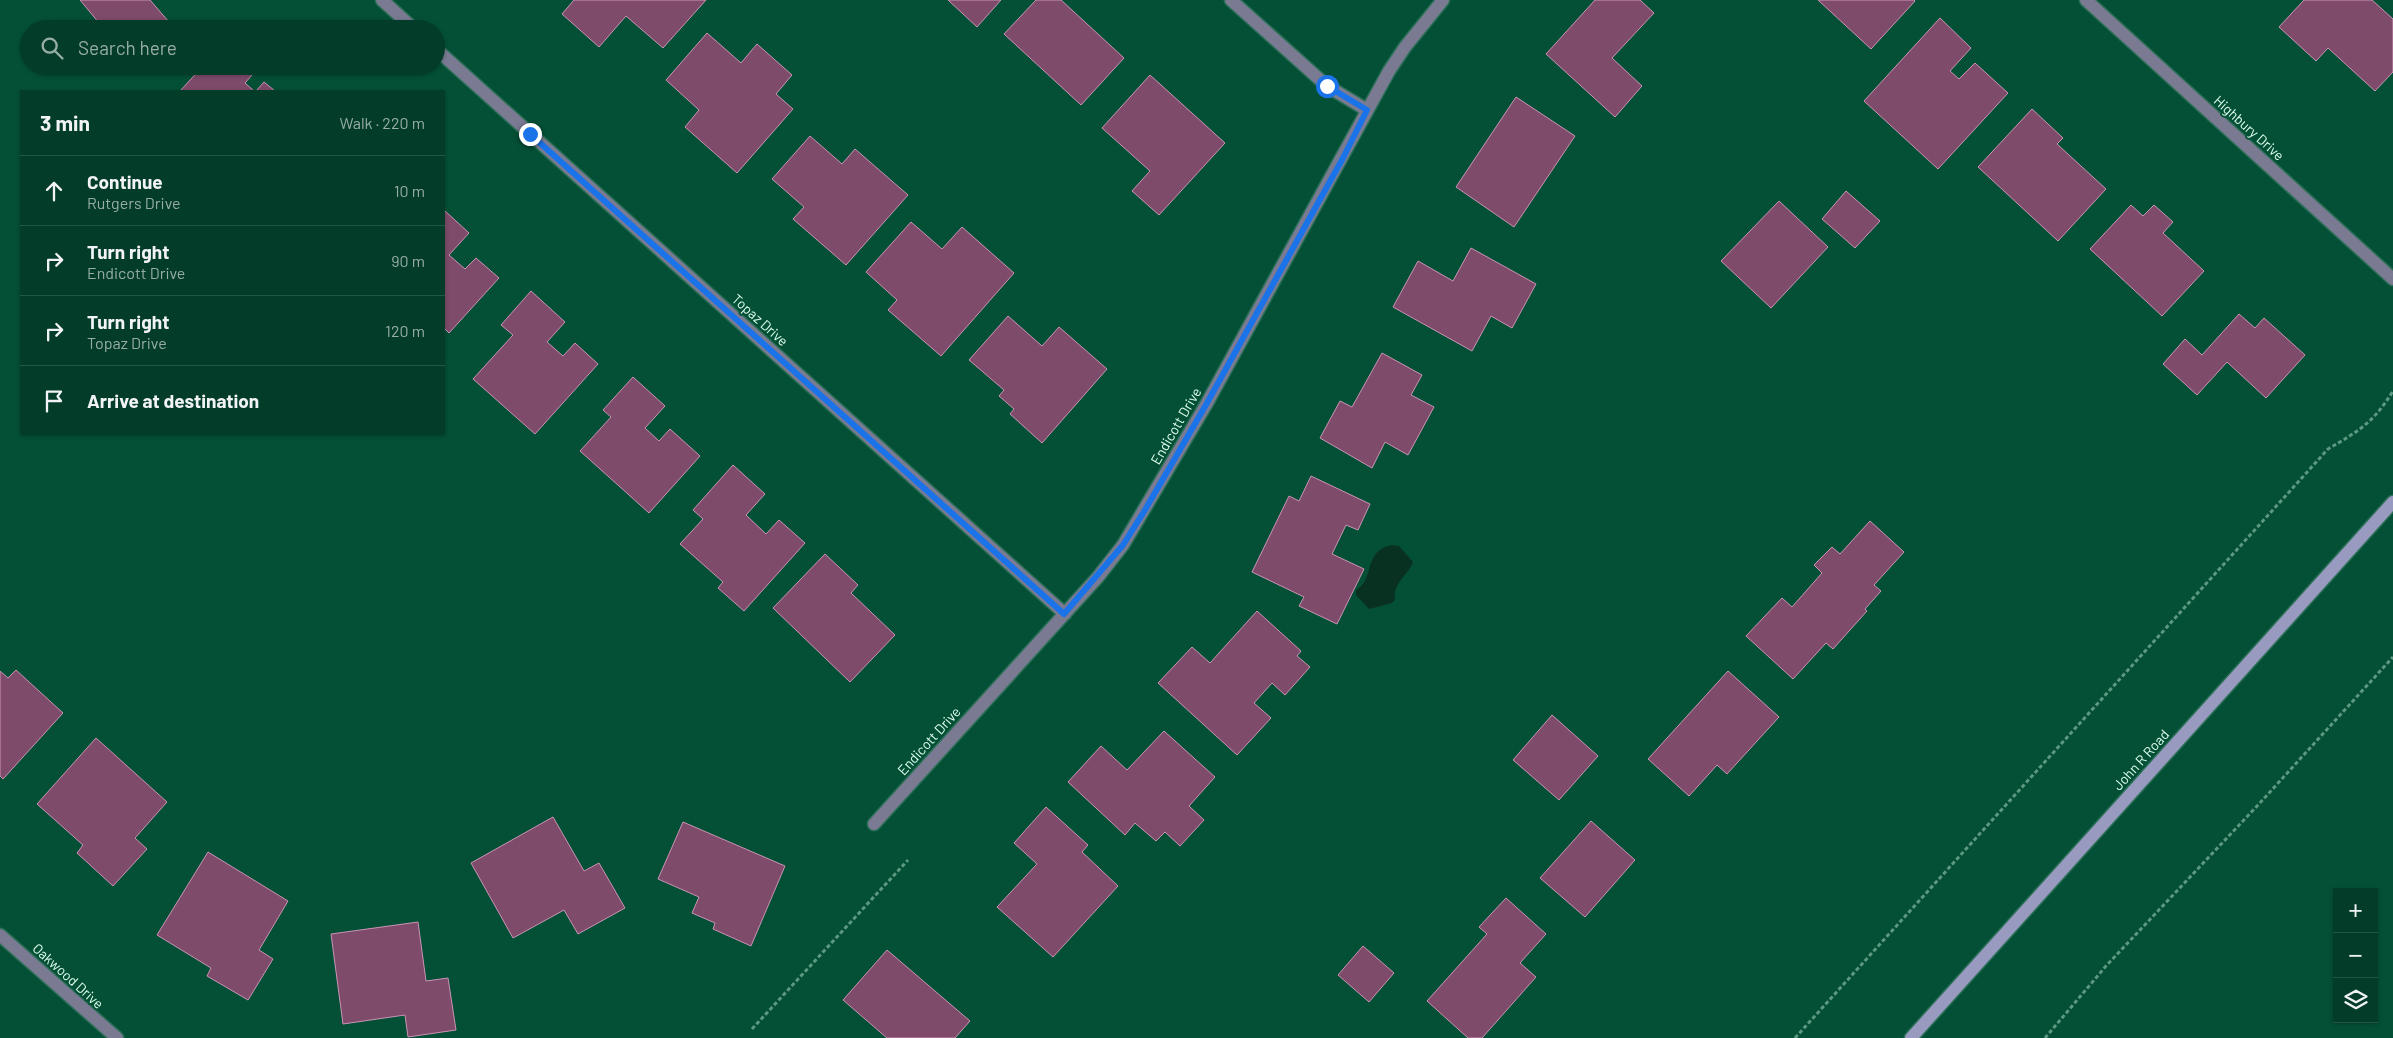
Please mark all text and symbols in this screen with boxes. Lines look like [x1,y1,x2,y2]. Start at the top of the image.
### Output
search box [20,20,445,75]
icon: search [38,34,66,62]
text: Search here [78,36,177,59]
route start [1316,75,1339,98]
street label: Highbury Drive [2211,92,2288,164]
text: 3 min [40,110,90,135]
text: Walk · 220 m [339,113,425,132]
route end [519,123,542,146]
text: Continue [87,170,163,193]
icon: ahead [40,177,68,205]
text: 10 m [394,181,425,200]
text: Rutgers Drive [87,193,181,212]
text: Turn right [87,240,169,263]
icon: right [40,247,68,275]
text: 90 m [391,251,425,270]
text: Endicott Drive [87,263,185,282]
street label: Topaz Drive [729,290,792,349]
text: Turn right [87,310,169,333]
icon: right [40,317,68,345]
text: 120 m [385,321,425,340]
text: Topaz Drive [87,333,167,352]
street label: Endicott Drive [1147,384,1204,467]
icon: arrive [40,387,68,415]
text: Arrive at destination [87,389,259,412]
street label: Endicott Drive [894,703,964,778]
street label: John R Road [2109,726,2172,794]
map controls [2333,888,2378,1023]
button: + [2333,888,2378,933]
button: − [2333,933,2378,978]
street label: Oakwood Drive [29,939,107,1012]
button: layers [2333,978,2378,1023]

